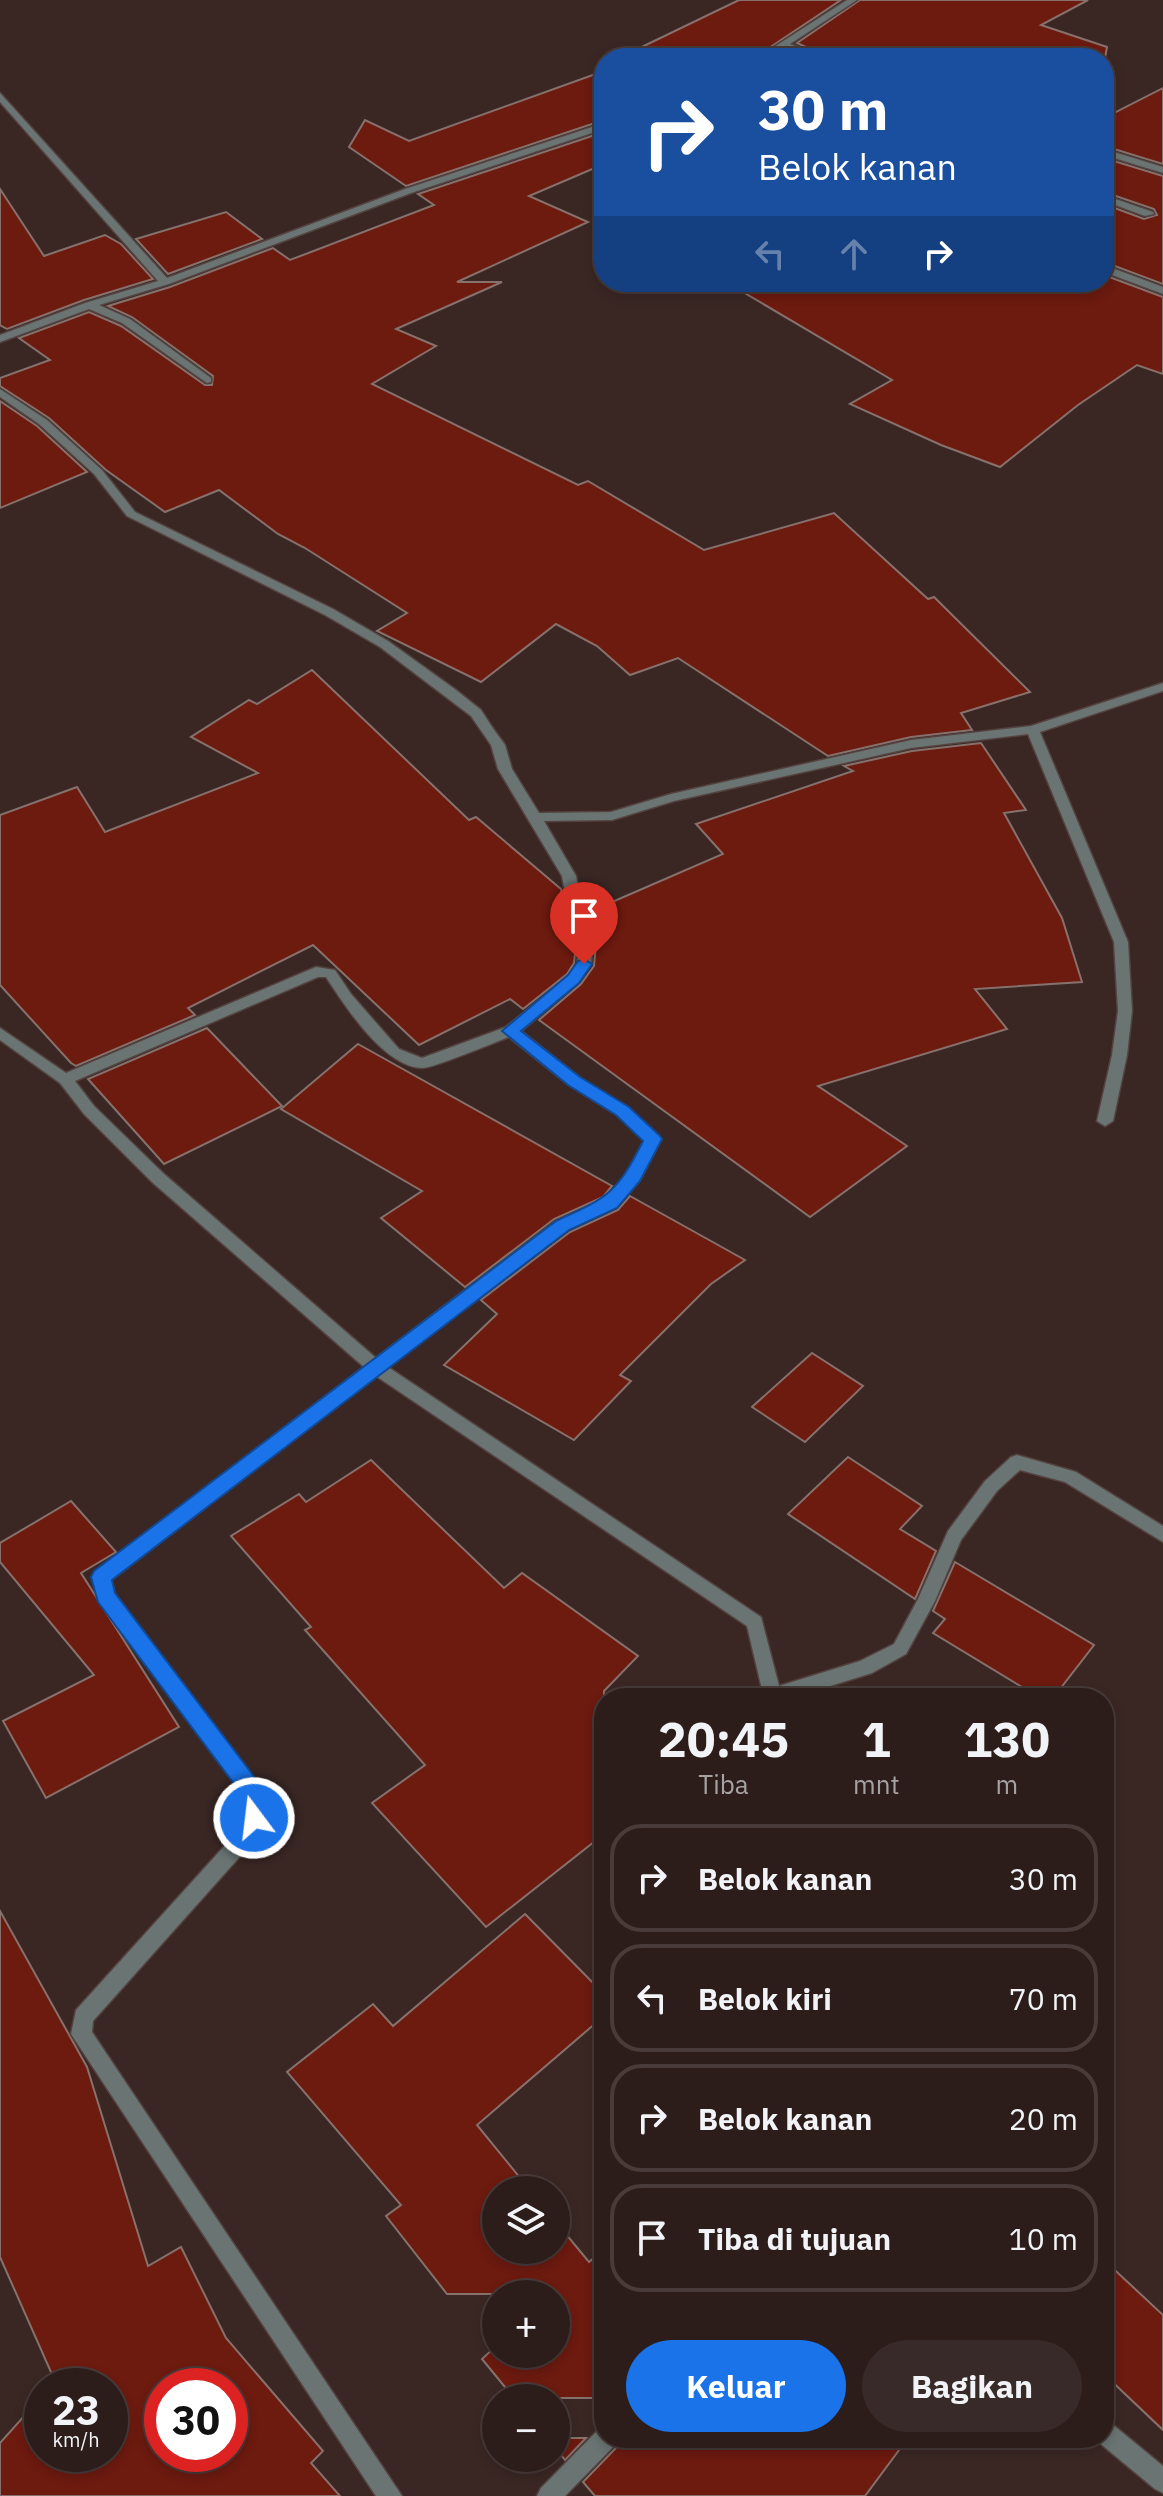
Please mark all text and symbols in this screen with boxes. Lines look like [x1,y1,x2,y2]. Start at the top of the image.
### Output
text: 30 m [758,73,888,145]
icon: right [626,80,730,184]
text: Belok kanan [758,143,957,190]
icon: left [748,232,792,276]
icon: ahead [832,232,876,276]
icon: right [916,232,960,276]
pin [550,882,618,964]
icon: arrive [562,894,606,938]
text: 20:45 [658,1708,789,1770]
text: 1 [862,1708,891,1770]
text: 130 [964,1708,1050,1770]
text: Tiba [698,1767,749,1801]
text: mnt [853,1767,900,1801]
text: m [995,1767,1018,1801]
position arrow [212,1776,296,1860]
icon: right [630,1856,674,1900]
text: Belok kanan [698,1859,872,1898]
text: 30 m [1009,1859,1078,1898]
icon: left [630,1976,674,2020]
text: Belok kiri [698,1979,832,2018]
text: 70 m [1009,1979,1078,2018]
icon: right [630,2096,674,2140]
text: Belok kanan [698,2099,872,2138]
text: 20 m [1009,2099,1078,2138]
map controls [482,2176,570,2472]
button: layers [482,2176,570,2264]
icon: arrive [630,2216,674,2260]
text: Tiba di tujuan [698,2219,891,2258]
text: 10 m [1009,2219,1078,2258]
button: + [482,2280,570,2368]
button: Keluar [626,2340,846,2432]
button: Bagikan [862,2340,1082,2432]
speed limit sign: 30 [144,2368,248,2472]
text: 23 [52,2384,100,2436]
button: − [482,2384,570,2472]
text: km/h [52,2426,100,2453]

